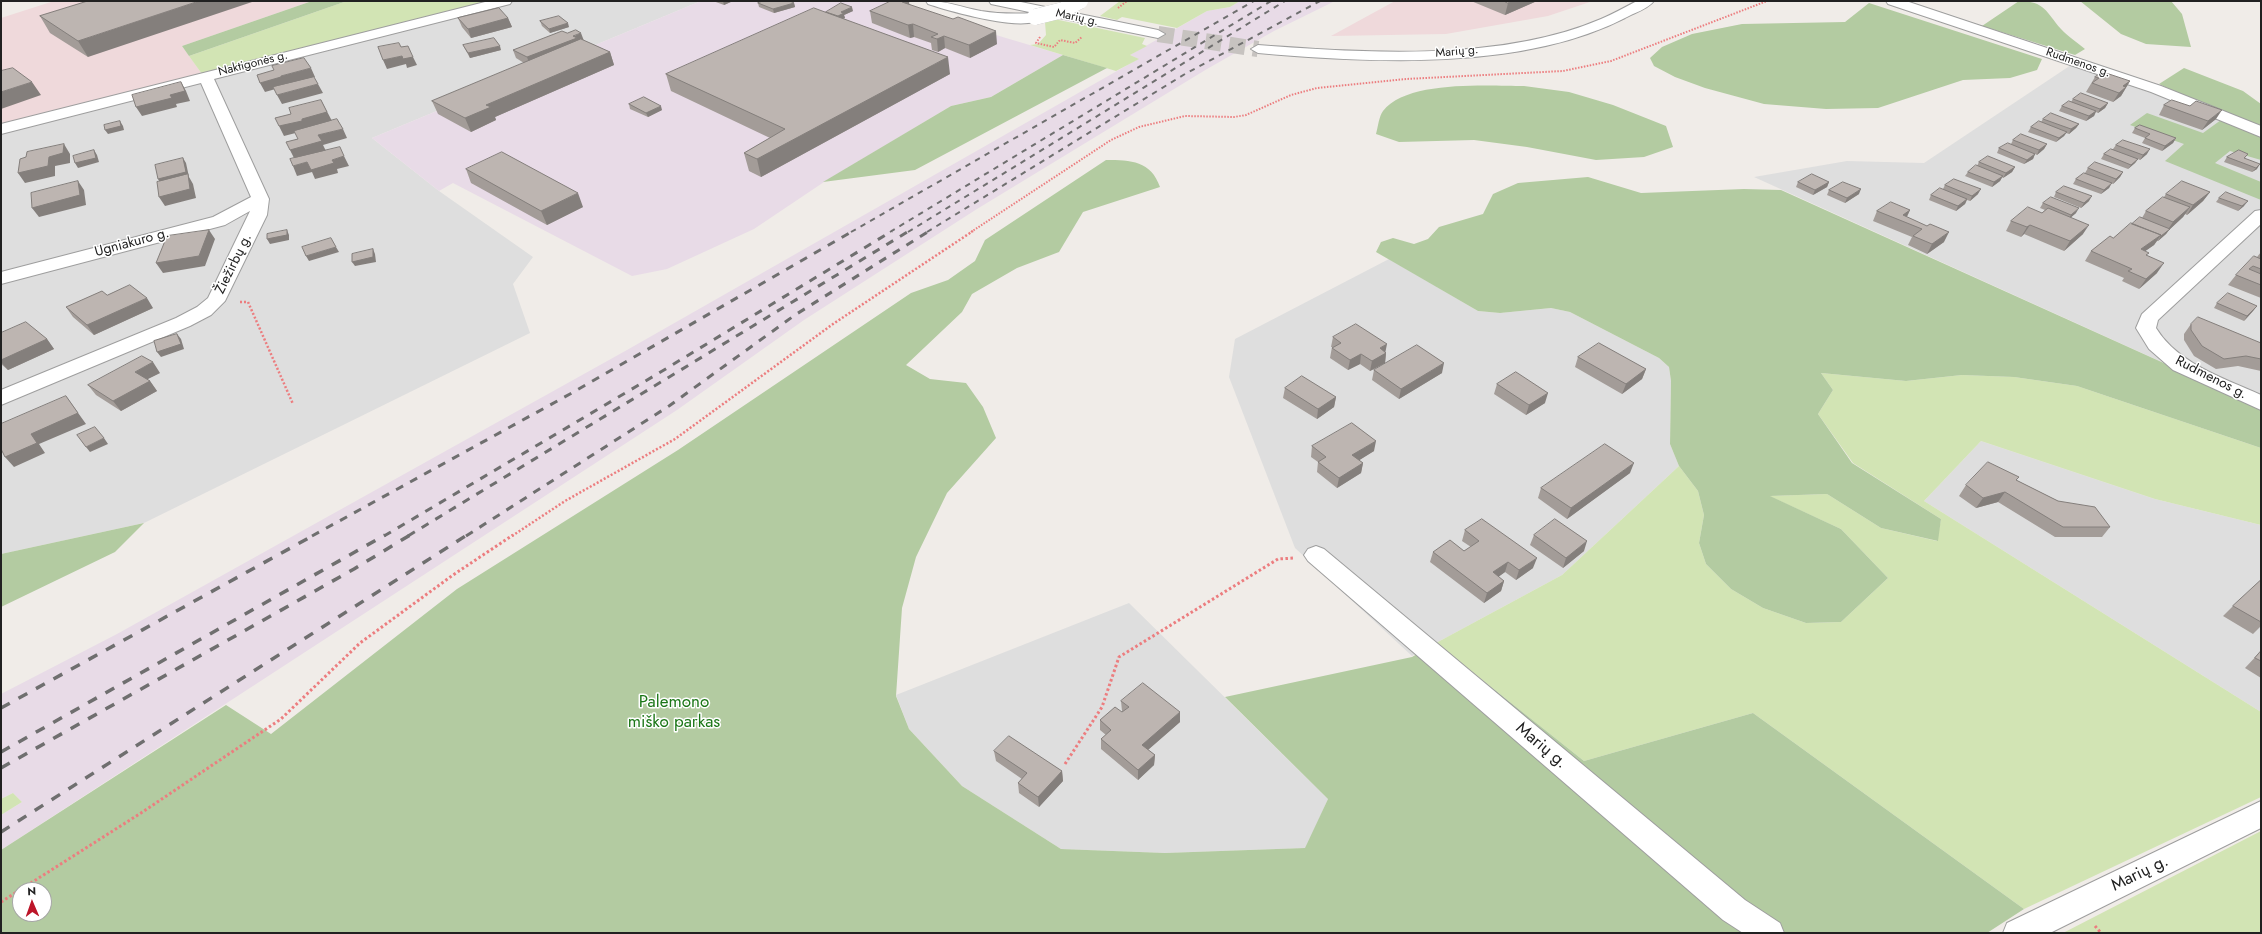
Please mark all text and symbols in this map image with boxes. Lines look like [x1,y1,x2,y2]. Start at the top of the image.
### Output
street label: Marių g. [1054,6,1100,30]
street label: Marių g. [1435,43,1479,61]
street label: Rudmenos g. [2044,45,2112,81]
street label: Naktigonės g. [217,48,289,80]
street label: Ugniakuro g. [93,225,171,261]
street label: Žiežirbų g. [212,231,256,297]
street label: Rudmenos g. [2172,353,2250,403]
park label: Palemono miško parkas [628,693,720,733]
street label: Marių g. [1511,719,1571,773]
street label: Marių g. [2108,851,2172,897]
north arrow [12,882,52,922]
text: N [27,883,36,899]

